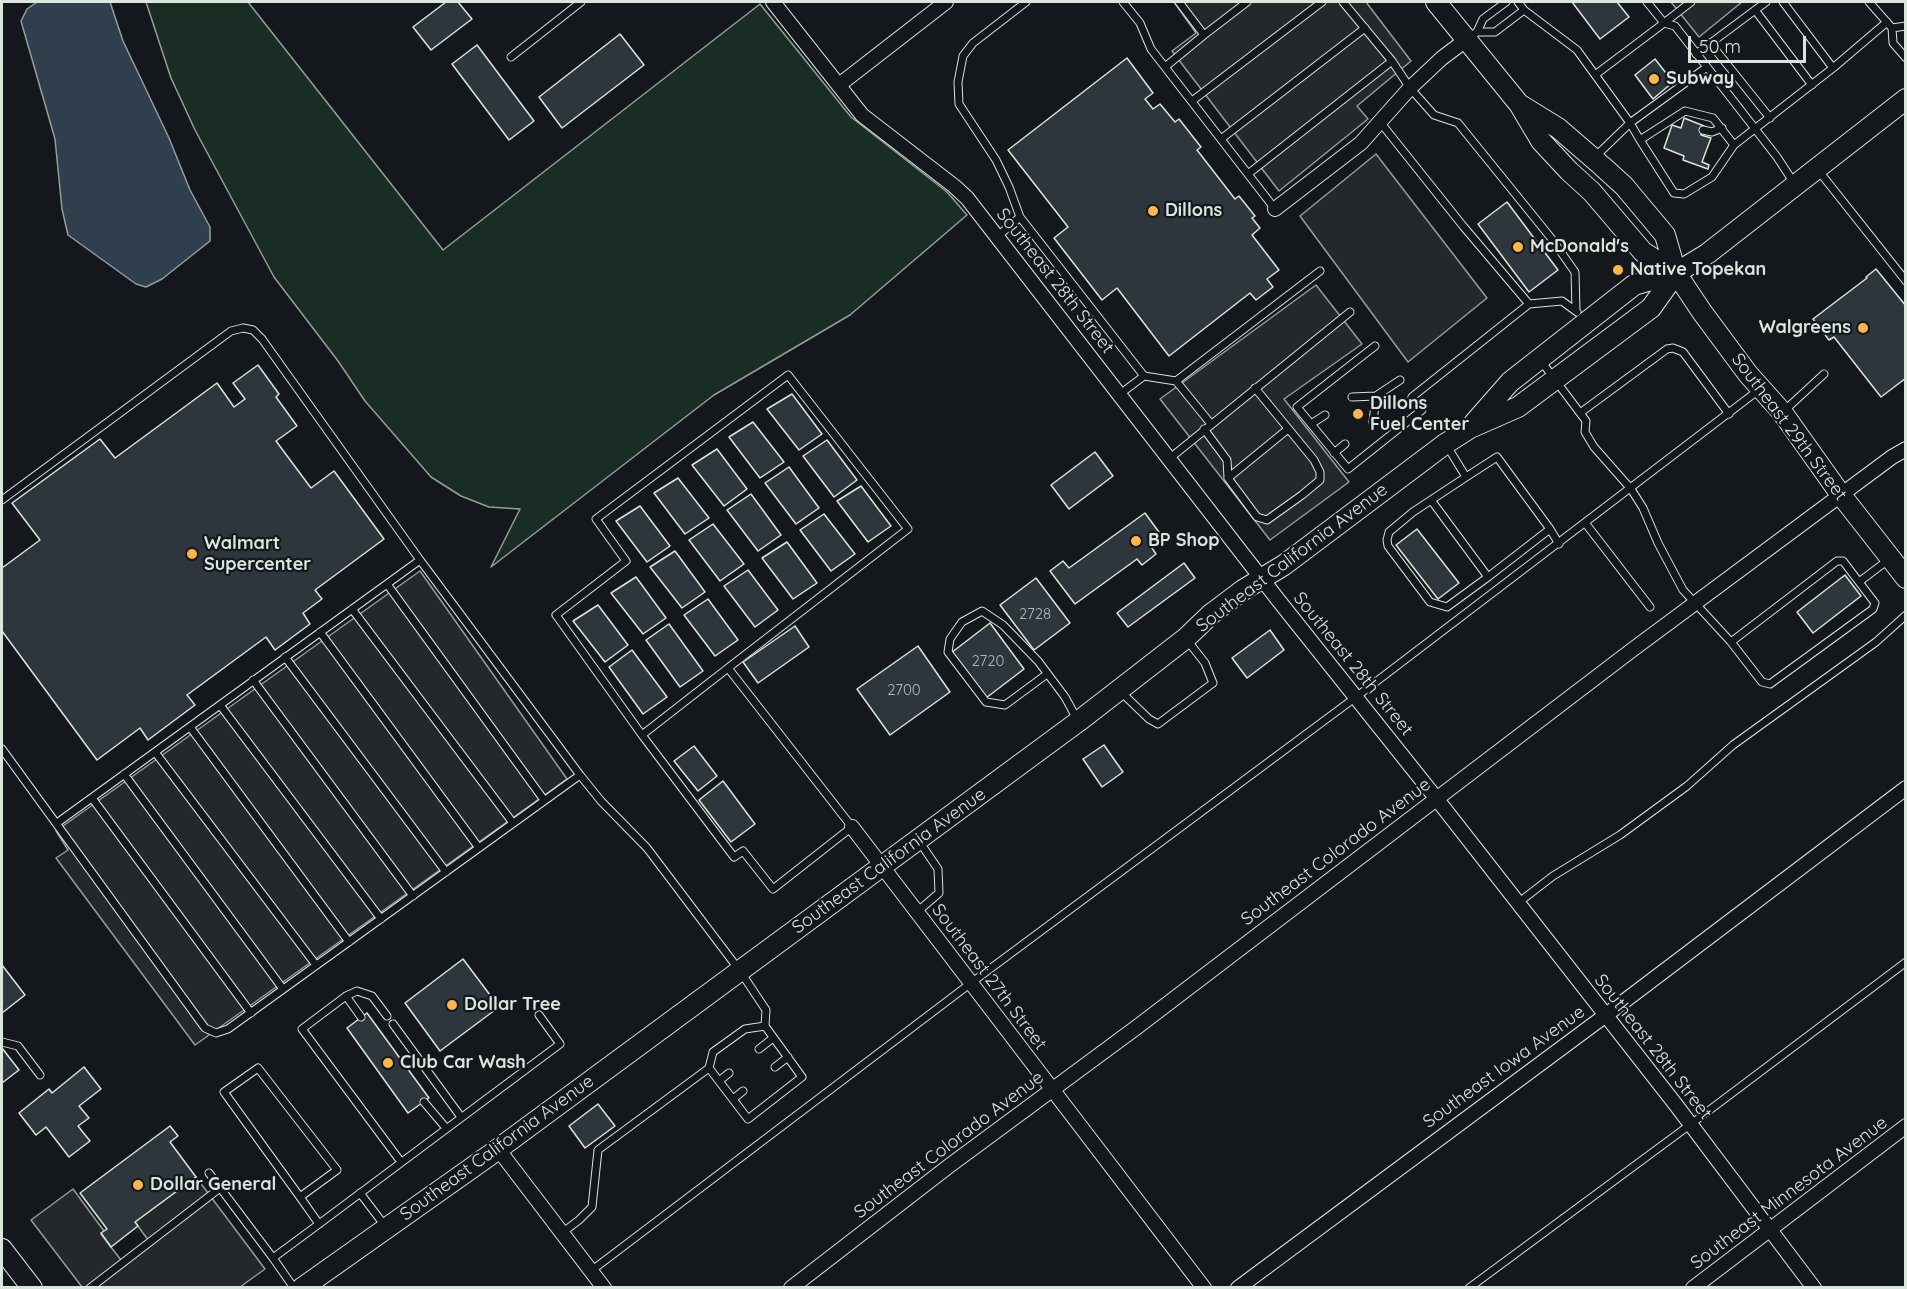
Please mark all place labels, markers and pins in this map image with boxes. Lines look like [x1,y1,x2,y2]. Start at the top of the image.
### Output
place label: Subway [1666,68,1734,90]
marker: Subway [1647,72,1661,86]
place label: Dillons [1165,200,1222,222]
marker: Dillons [1146,204,1160,218]
place label: McDonald's [1530,236,1629,258]
marker: McDonald's [1511,240,1525,254]
place label: Native Topekan [1630,259,1766,281]
marker: Native Topekan [1611,263,1625,277]
place label: Walgreens [1759,317,1851,339]
marker: Walgreens [1856,321,1870,335]
place label: Dillons Fuel Center [1370,393,1469,436]
marker: Dillons Fuel Center [1351,407,1365,421]
place label: BP Shop [1148,530,1220,552]
place label: Walmart Supercenter [204,533,311,576]
marker: BP Shop [1129,534,1143,548]
marker: Walmart Supercenter [185,547,199,561]
place label: Dollar Tree [464,994,561,1016]
marker: Dollar Tree [445,998,459,1012]
place label: Club Car Wash [400,1052,526,1074]
marker: Club Car Wash [381,1056,395,1070]
place label: Dollar General [150,1174,276,1196]
marker: Dollar General [131,1178,145,1192]

